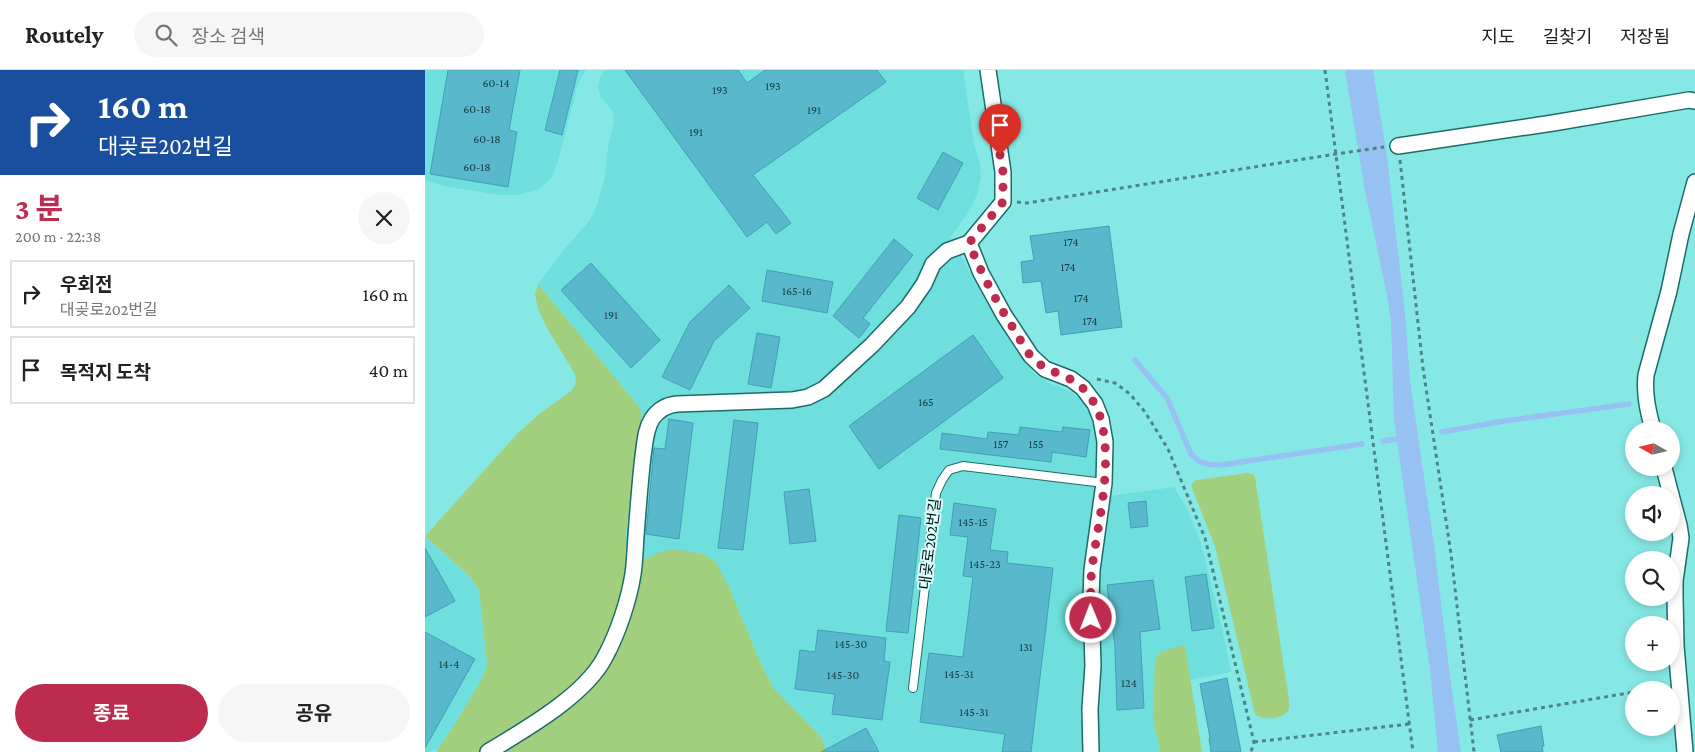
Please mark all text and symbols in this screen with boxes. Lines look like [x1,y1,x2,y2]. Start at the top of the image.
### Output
search box [134,12,484,57]
text: Routely [25,21,104,48]
icon: search [152,21,180,49]
text: 장소 검색 [192,26,265,47]
text: 지도 [1482,27,1515,47]
text: 길찾기 [1543,27,1592,47]
text: 저장됨 [1620,27,1670,47]
house number: 60-14 [482,76,510,90]
house number: 193 [765,79,781,93]
house number: 193 [712,83,728,97]
text: 160 m [98,87,188,126]
icon: right [15,90,80,155]
house number: 60-18 [463,102,491,116]
house number: 191 [807,103,821,117]
pin [979,104,1021,155]
icon: arrive [986,111,1014,139]
house number: 191 [689,125,703,139]
house number: 60-18 [473,132,501,146]
text: 대곶로202번길 [98,134,232,159]
house number: 60-18 [463,160,491,174]
text: 3 분 [15,192,63,225]
button: close [358,192,410,244]
text: 200 m · 22:38 [15,228,101,245]
house number: 174 [1063,235,1079,249]
house number: 174 [1060,260,1076,274]
text: 우회전 [60,274,112,295]
icon: right [17,280,45,308]
text: 160 m [362,284,408,305]
house number: 165-16 [782,284,812,298]
house number: 174 [1073,291,1089,305]
text: 대곶로202번길 [60,301,158,318]
house number: 191 [604,308,618,322]
house number: 174 [1082,314,1098,328]
icon: arrive [17,356,45,384]
text: 40 m [369,360,408,381]
text: 목적지 도착 [60,362,151,383]
house number: 165 [918,395,934,409]
north arrow [1625,421,1680,476]
map controls [1625,421,1680,736]
house number: 157 [994,437,1009,451]
house number: 155 [1028,437,1044,451]
button: sound [1625,486,1680,541]
street label: 대곶로202번길 [916,498,944,590]
house number: 145-15 [958,515,988,529]
button: search [1625,551,1680,606]
house number: 145-23 [969,557,1001,571]
position arrow [1064,591,1116,643]
button: + [1625,616,1680,671]
house number: 145-30 [835,637,867,651]
house number: 131 [1019,640,1033,654]
house number: 14-4 [439,657,459,671]
house number: 145-31 [944,667,974,681]
house number: 145-30 [827,668,859,682]
house number: 124 [1121,676,1137,690]
button: − [1625,681,1680,736]
button: 종료 [15,684,208,742]
button: 공유 [218,684,410,742]
house number: 145-31 [959,705,989,719]

